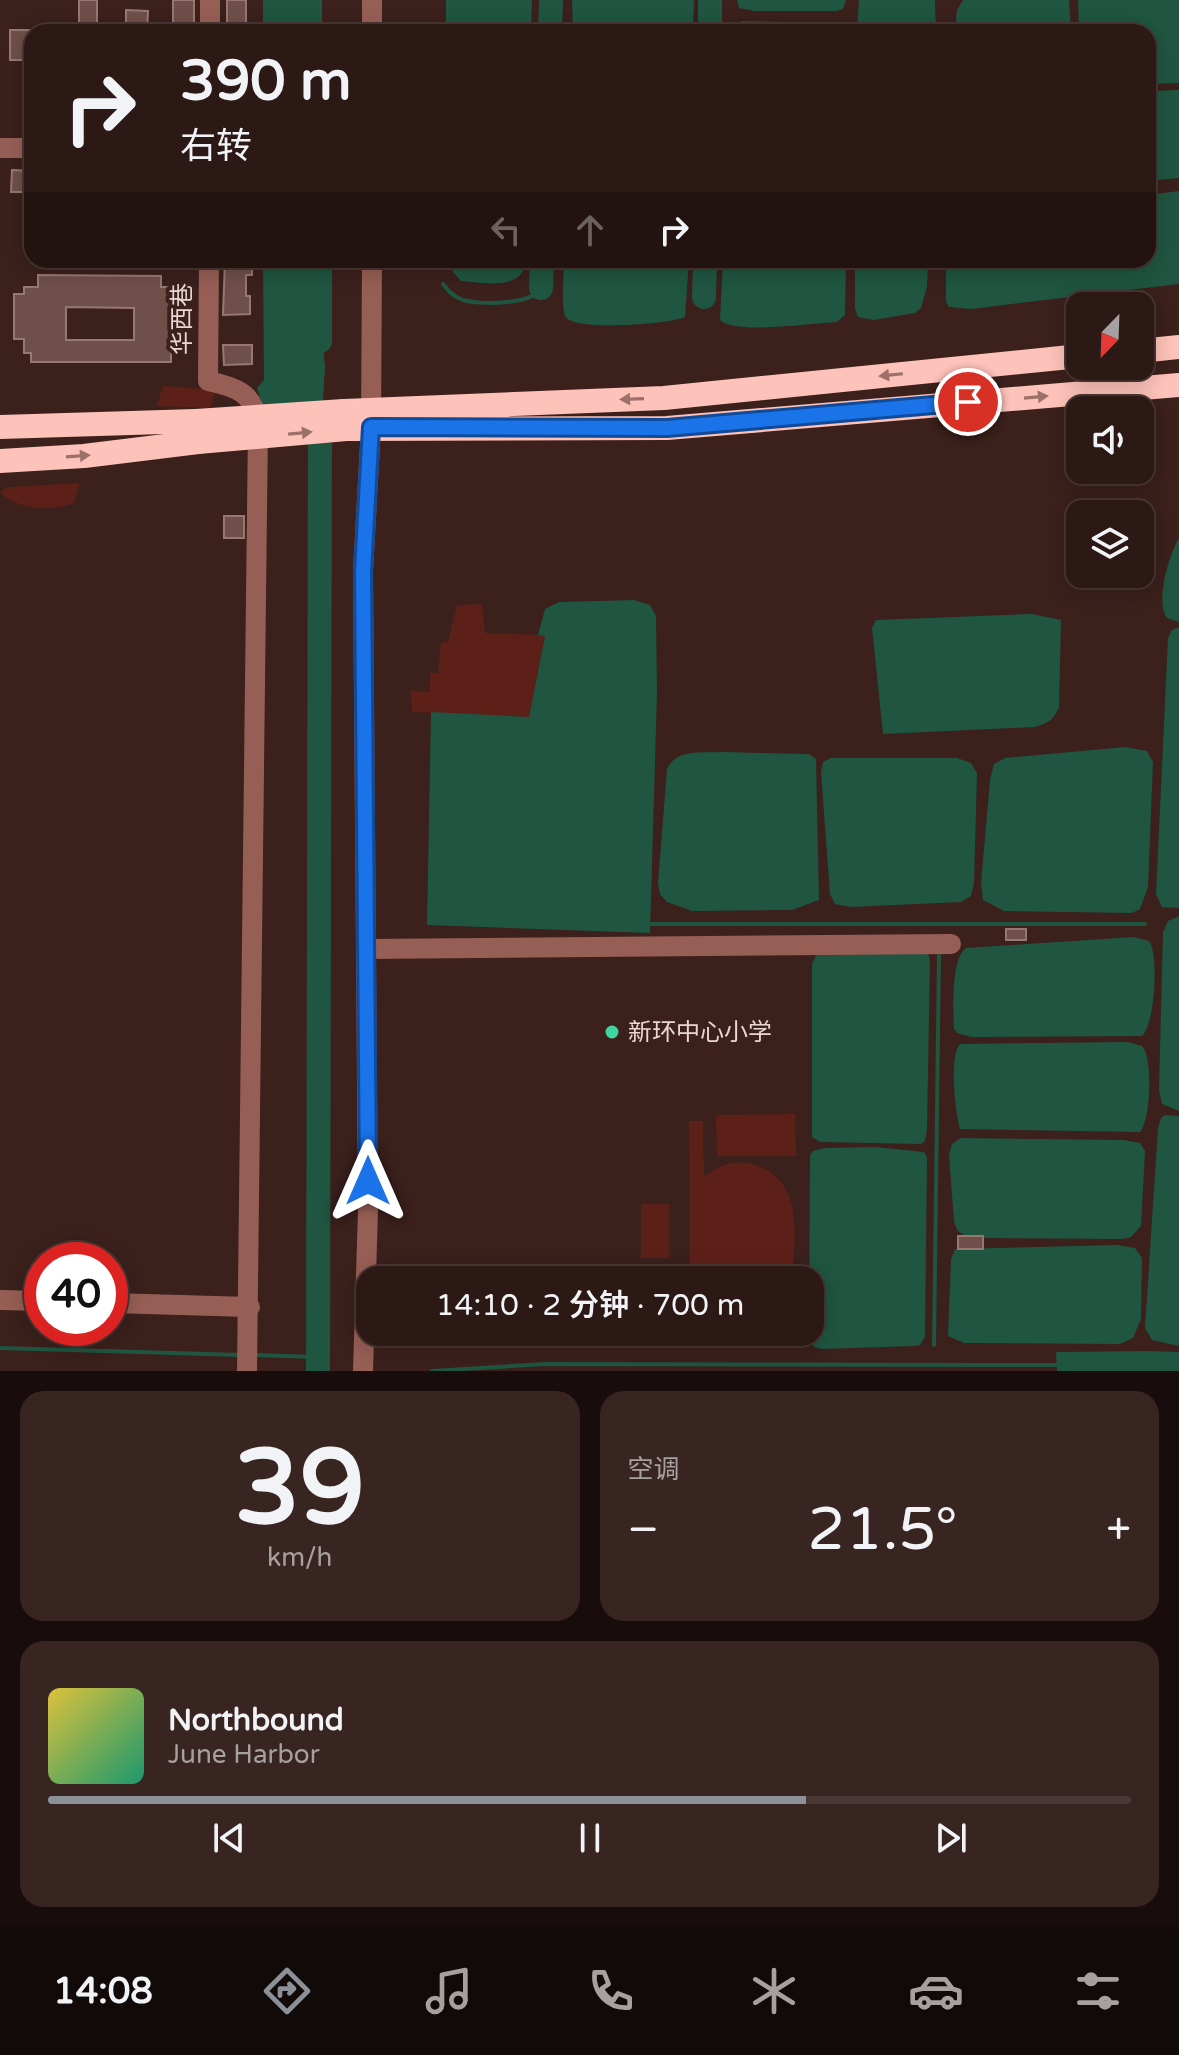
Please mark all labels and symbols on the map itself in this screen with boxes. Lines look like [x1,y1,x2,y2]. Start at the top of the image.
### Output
street label: 华西巷 [168,283,197,355]
north arrow [1066,292,1154,380]
pin [934,368,1002,436]
one-way arrow [878,369,903,382]
one-way arrow [1024,390,1049,403]
one-way arrow [619,393,644,406]
one-way arrow [288,426,313,439]
one-way arrow [66,449,91,462]
place label: 新环中心小学 [628,1018,772,1047]
marker: 新环中心小学 [603,1023,621,1041]
position arrow [326,1139,410,1223]
speed limit sign: 40 [24,1242,128,1346]

